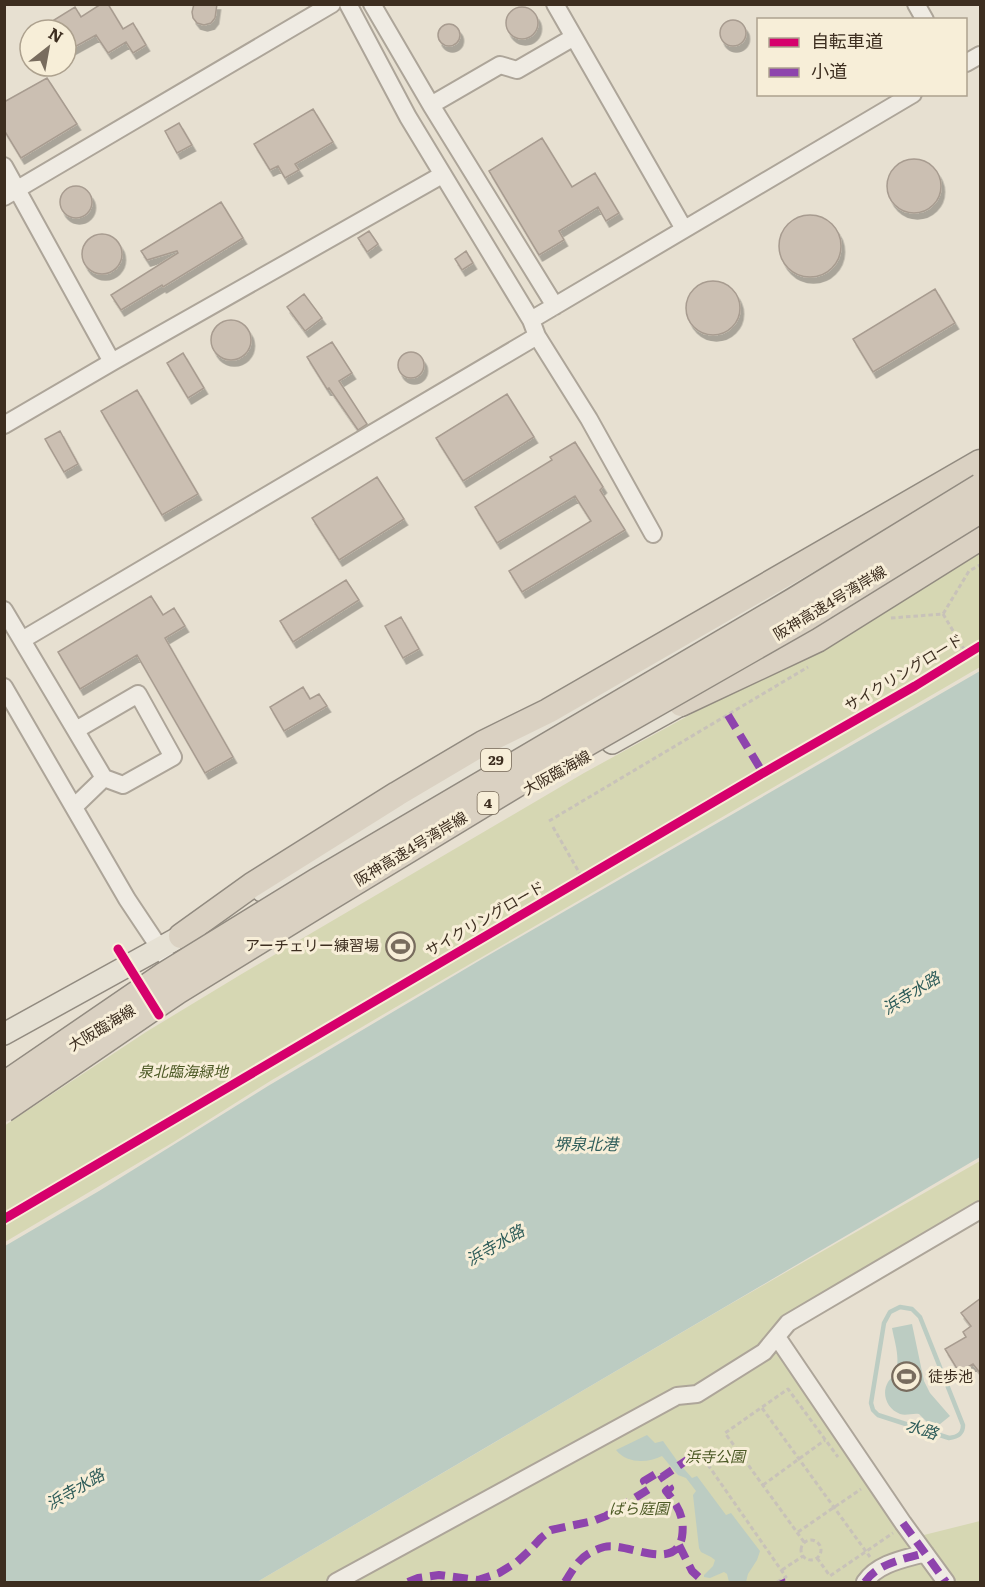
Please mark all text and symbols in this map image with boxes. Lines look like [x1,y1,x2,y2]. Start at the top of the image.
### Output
north arrow [18,18,78,78]
legend [757,18,967,96]
text: N [44,21,68,48]
text: 自転車道 [811,27,883,54]
text: 小道 [811,57,847,84]
street label: 阪神高速4号湾岸線 [768,559,890,645]
street label: サイクリングロード [840,627,967,716]
street label: 大阪臨海線 [518,743,595,800]
road number: 29 [481,749,511,771]
road number: 4 [478,792,498,814]
street label: 阪神高速4号湾岸線 [349,805,471,891]
street label: サイクリングロード [420,874,548,961]
sports icon: アーチェリー練習場 [384,930,416,962]
place label: アーチェリー練習場 [245,933,379,956]
water label: 浜寺水路 [877,964,946,1019]
street label: 大阪臨海線 [63,998,139,1056]
park label: 泉北臨海緑地 [138,1059,230,1082]
water label: 堺泉北港 [554,1131,620,1155]
water label: 浜寺水路 [461,1217,530,1271]
sports icon: 徒歩池 [891,1361,923,1393]
place label: 徒歩池 [928,1364,973,1387]
water label: 水路 [903,1412,943,1445]
park label: 浜寺公園 [685,1444,747,1467]
water label: 浜寺水路 [41,1461,110,1515]
park label: ばら庭園 [609,1496,671,1519]

